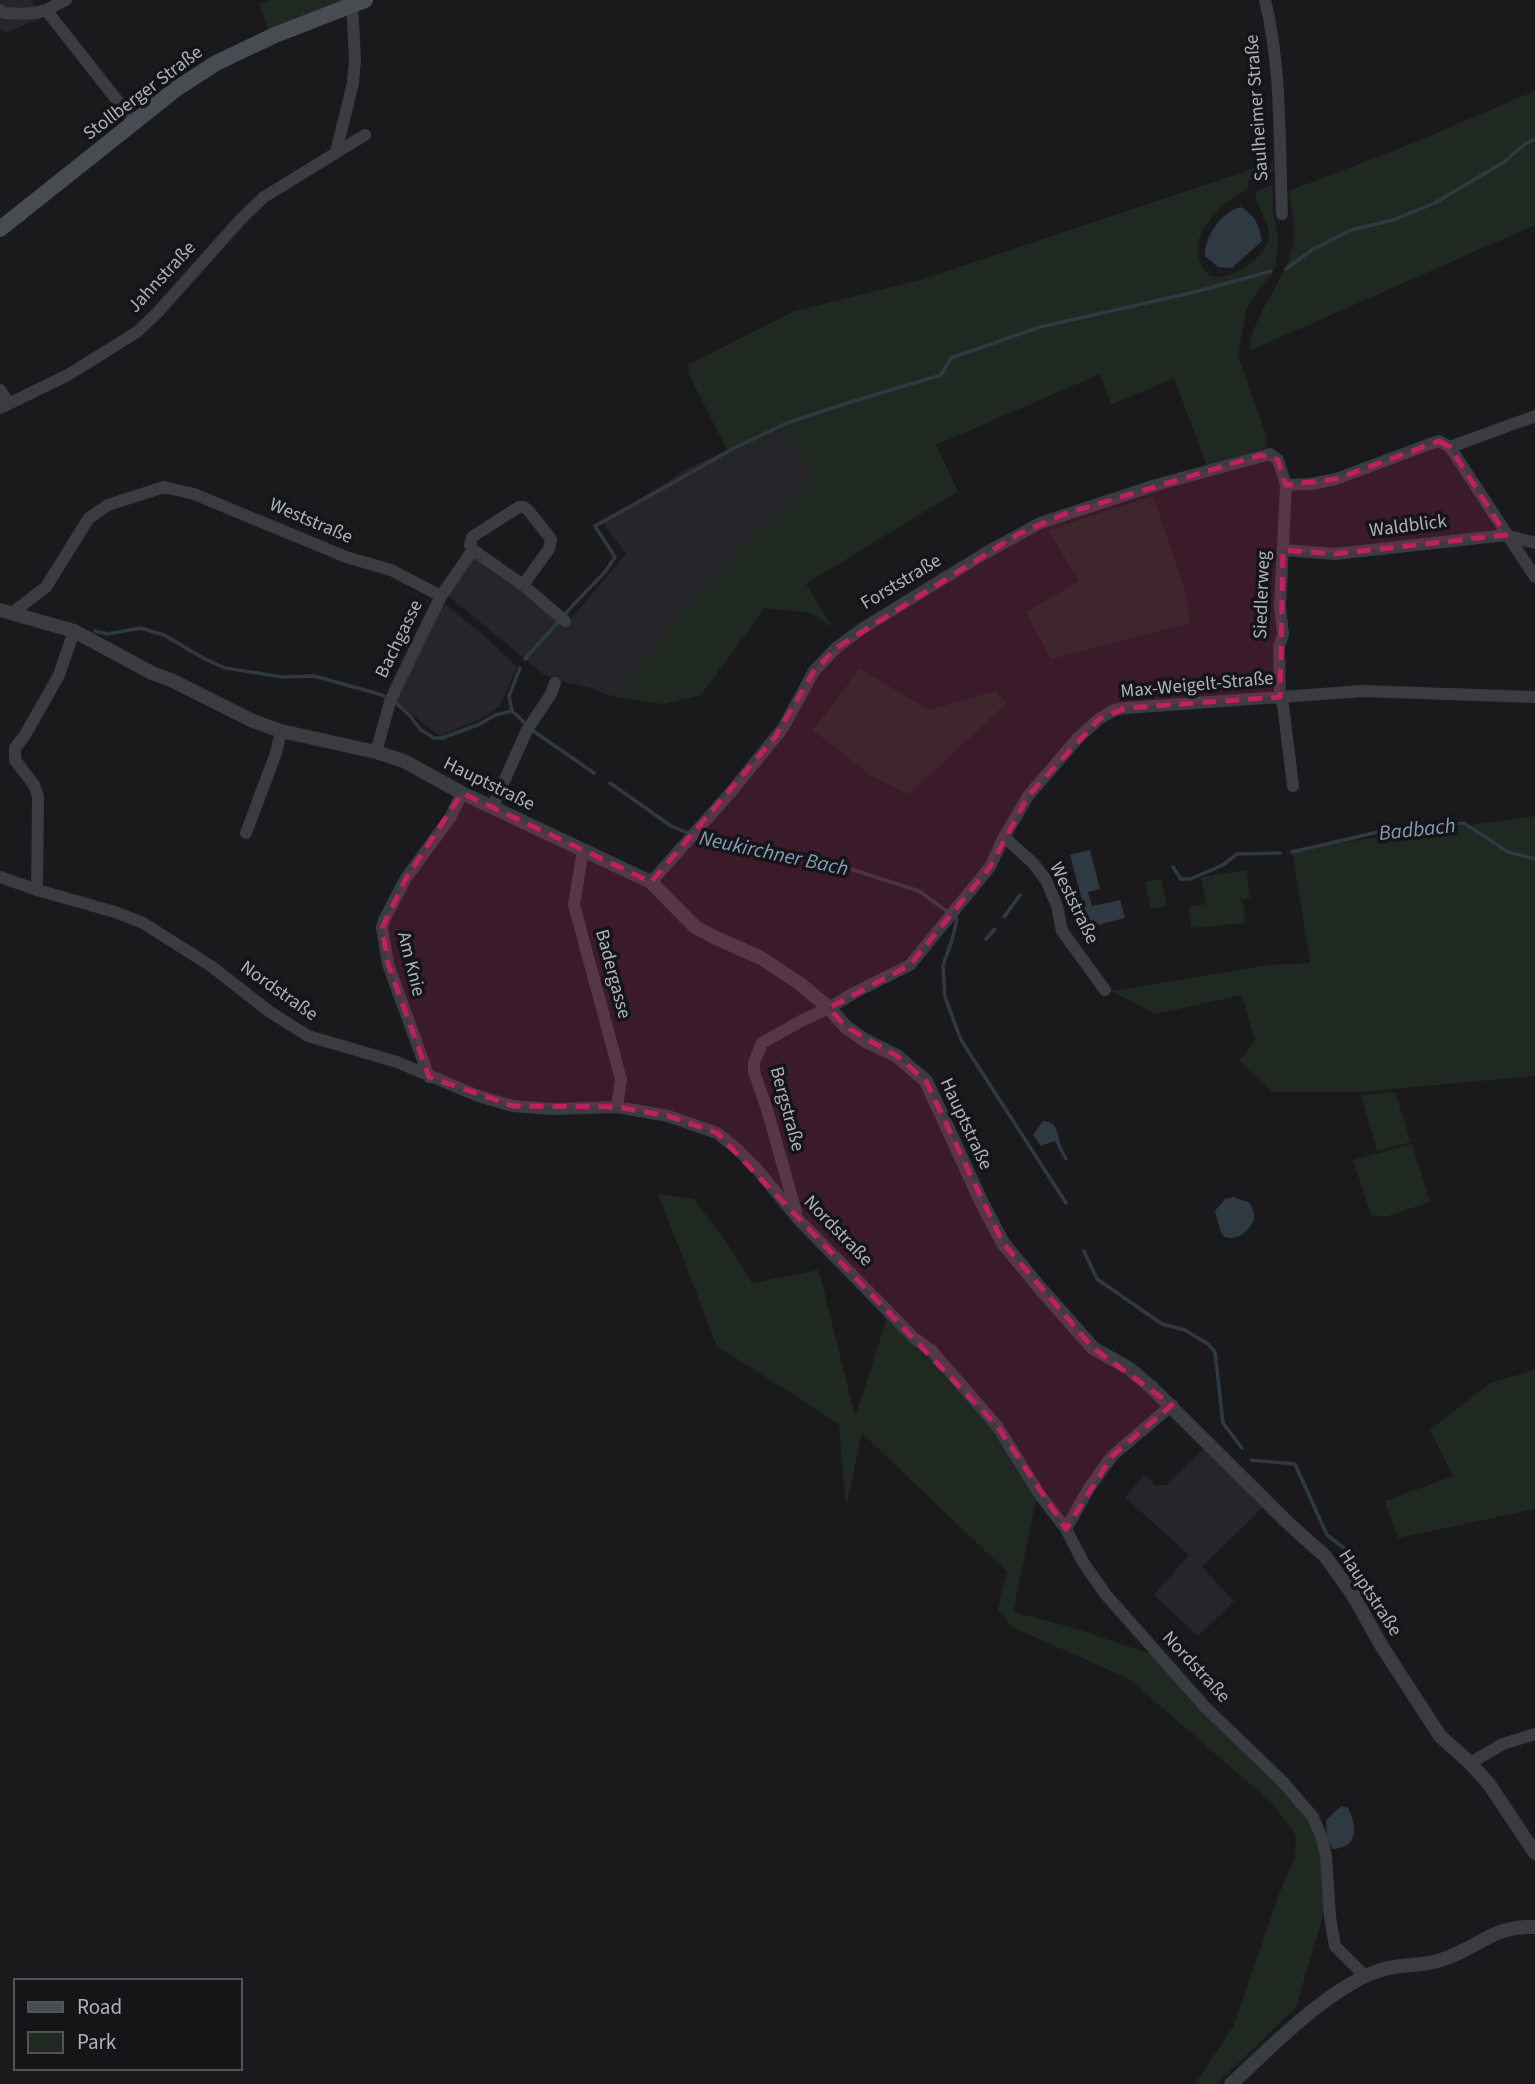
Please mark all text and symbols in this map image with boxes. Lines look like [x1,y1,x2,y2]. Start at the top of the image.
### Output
street label: Saulheimer Straße [1238,34,1276,182]
street label: Stollberger Straße [78,39,208,147]
street label: Jahnstraße [122,235,202,319]
street label: Weststraße [265,491,357,551]
street label: Waldblick [1368,508,1449,544]
street label: Forststraße [856,547,946,617]
street label: Siedlerweg [1247,550,1277,640]
street label: Bachgasse [368,595,430,683]
street label: Max-Weigelt-Straße [1119,665,1275,705]
street label: Hauptstraße [439,750,539,818]
water label: Badbach [1377,810,1457,848]
water label: Neukirchner Bach [697,823,851,883]
street label: Weststraße [1043,857,1105,949]
street label: Badergasse [588,926,638,1022]
street label: Am Knie [390,929,432,999]
street label: Nordstraße [235,954,323,1028]
street label: Bergstraße [763,1064,811,1154]
street label: Hauptstraße [933,1074,999,1174]
street label: Nordstraße [797,1189,879,1273]
street label: Hauptstraße [1332,1544,1408,1642]
street label: Nordstraße [1156,1625,1236,1709]
legend [14,1979,242,2070]
text: Road [77,1992,122,2022]
text: Park [77,2027,117,2057]

